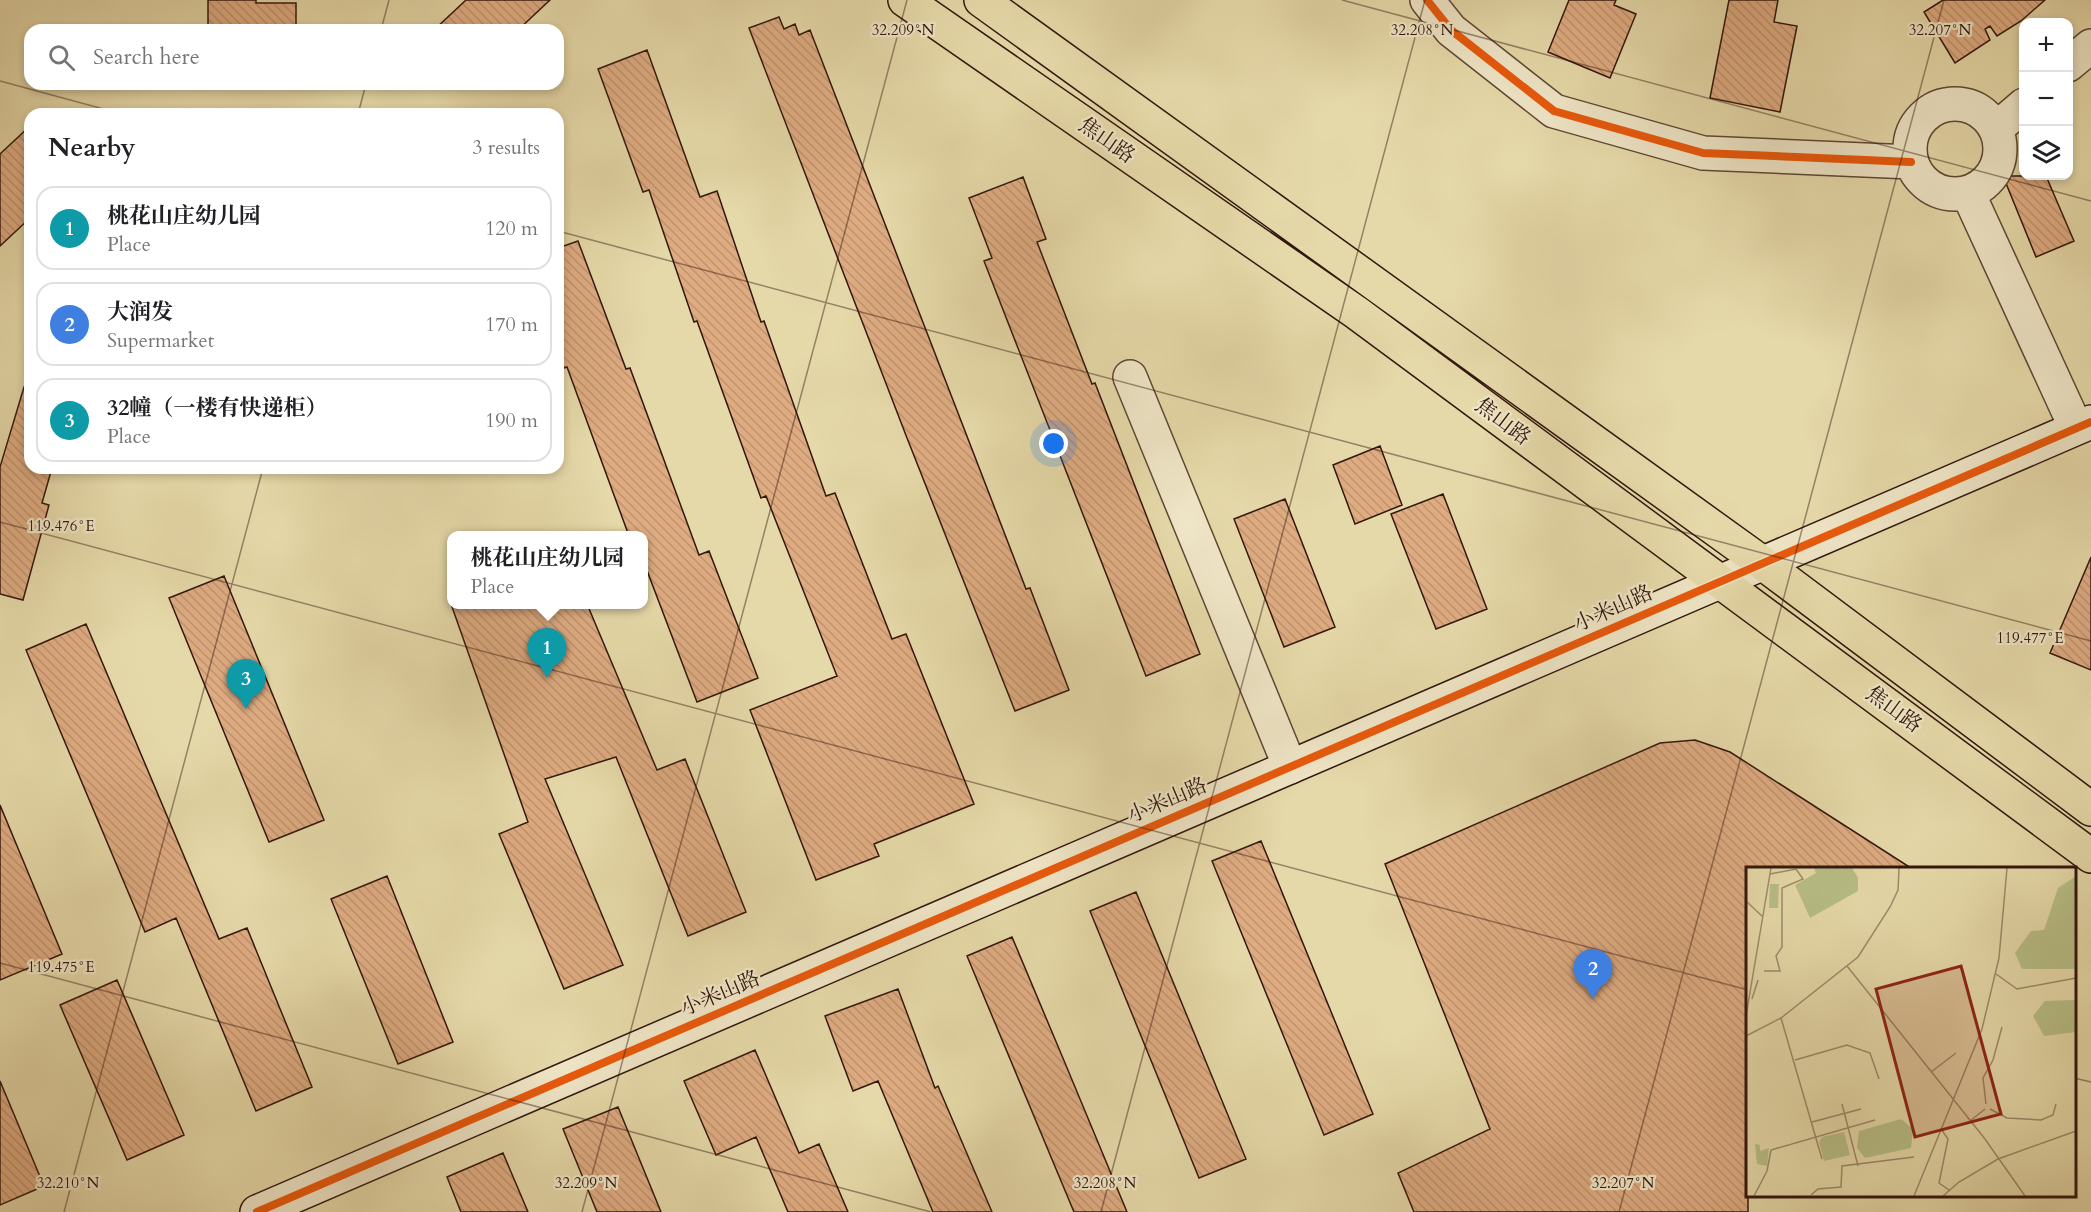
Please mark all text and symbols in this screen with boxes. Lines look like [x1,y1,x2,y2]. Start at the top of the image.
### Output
map controls [2019,18,2073,180]
button: + [2019,18,2073,72]
text: 32.209°N [872,20,935,40]
text: 32.208°N [1391,20,1454,40]
text: 32.207°N [1909,20,1972,40]
search box [24,24,564,90]
icon: search [45,41,78,74]
text: Search here [93,42,200,72]
button: − [2019,72,2073,126]
street label: 焦山路 [1073,110,1141,170]
button: layers [2019,126,2073,180]
text: Nearby [48,130,136,165]
text: 3 results [472,134,540,161]
text: 桃花山庄幼儿园 [107,201,261,231]
text: 1 [64,215,75,242]
text: 120 m [485,215,538,242]
text: Place [107,231,151,258]
text: 大润发 [107,297,173,327]
text: 2 [64,311,75,338]
text: 170 m [485,311,538,338]
text: Supermarket [107,327,214,354]
street label: 焦山路 [1469,391,1537,452]
text: 32幢（一楼有快递柜） [107,393,328,423]
text: 3 [64,407,75,434]
text: 190 m [485,407,538,434]
text: Place [107,423,151,450]
your location [1039,429,1068,458]
text: 119.476°E [28,516,94,536]
popup [447,531,648,609]
text: 桃花山庄幼儿园 [470,543,625,573]
text: Place [470,573,514,600]
street label: 小米山路 [1569,578,1657,639]
pin: 1 [528,628,566,678]
text: 119.477°E [1997,628,2063,648]
pin: 3 [226,660,266,709]
street label: 焦山路 [1860,679,1928,740]
street label: 小米山路 [1123,771,1212,830]
inset map [1746,867,2076,1197]
pin: 2 [1574,950,1612,999]
text: 119.475°E [28,957,94,977]
street label: 小米山路 [676,964,765,1023]
text: 32.210°N [37,1173,100,1193]
text: 32.209°N [555,1173,618,1193]
text: 32.208°N [1074,1173,1137,1193]
text: 32.207°N [1592,1173,1655,1193]

